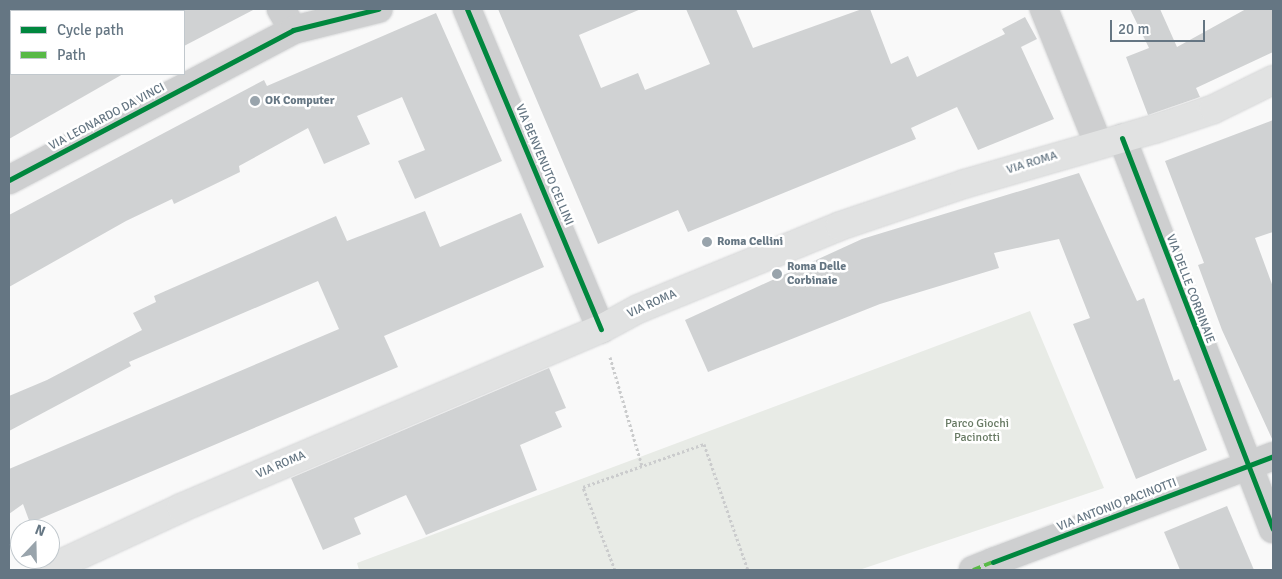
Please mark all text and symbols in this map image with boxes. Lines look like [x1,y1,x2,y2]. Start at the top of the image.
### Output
legend [10,10,185,75]
scale bar [1112,10,1207,42]
text: 20 m [1118,20,1149,38]
text: Cycle path [57,21,124,39]
text: Path [57,46,86,64]
street label: VIA LEONARDO DA VINCI [47,80,167,154]
place label: OK Computer [265,94,334,108]
marker: OK Computer [249,95,261,107]
street label: VIA BENVENUTO CELLINI [512,102,576,228]
street label: VIA ROMA [1005,148,1059,178]
street label: VIA DELLE CORBINAIE [1163,232,1217,346]
place label: Roma Cellini [717,235,783,249]
marker: Roma Cellini [701,236,713,248]
place label: Roma Delle Corbinaie [787,260,846,288]
marker: Roma Delle Corbinaie [771,268,783,280]
street label: VIA ROMA [625,287,679,321]
park label: Parco Giochi Pacinotti [945,417,1009,445]
street label: VIA ROMA [254,448,308,482]
street label: VIA ANTONIO PACINOTTI [1055,476,1179,534]
north arrow [10,519,60,569]
text: N [33,521,48,540]

